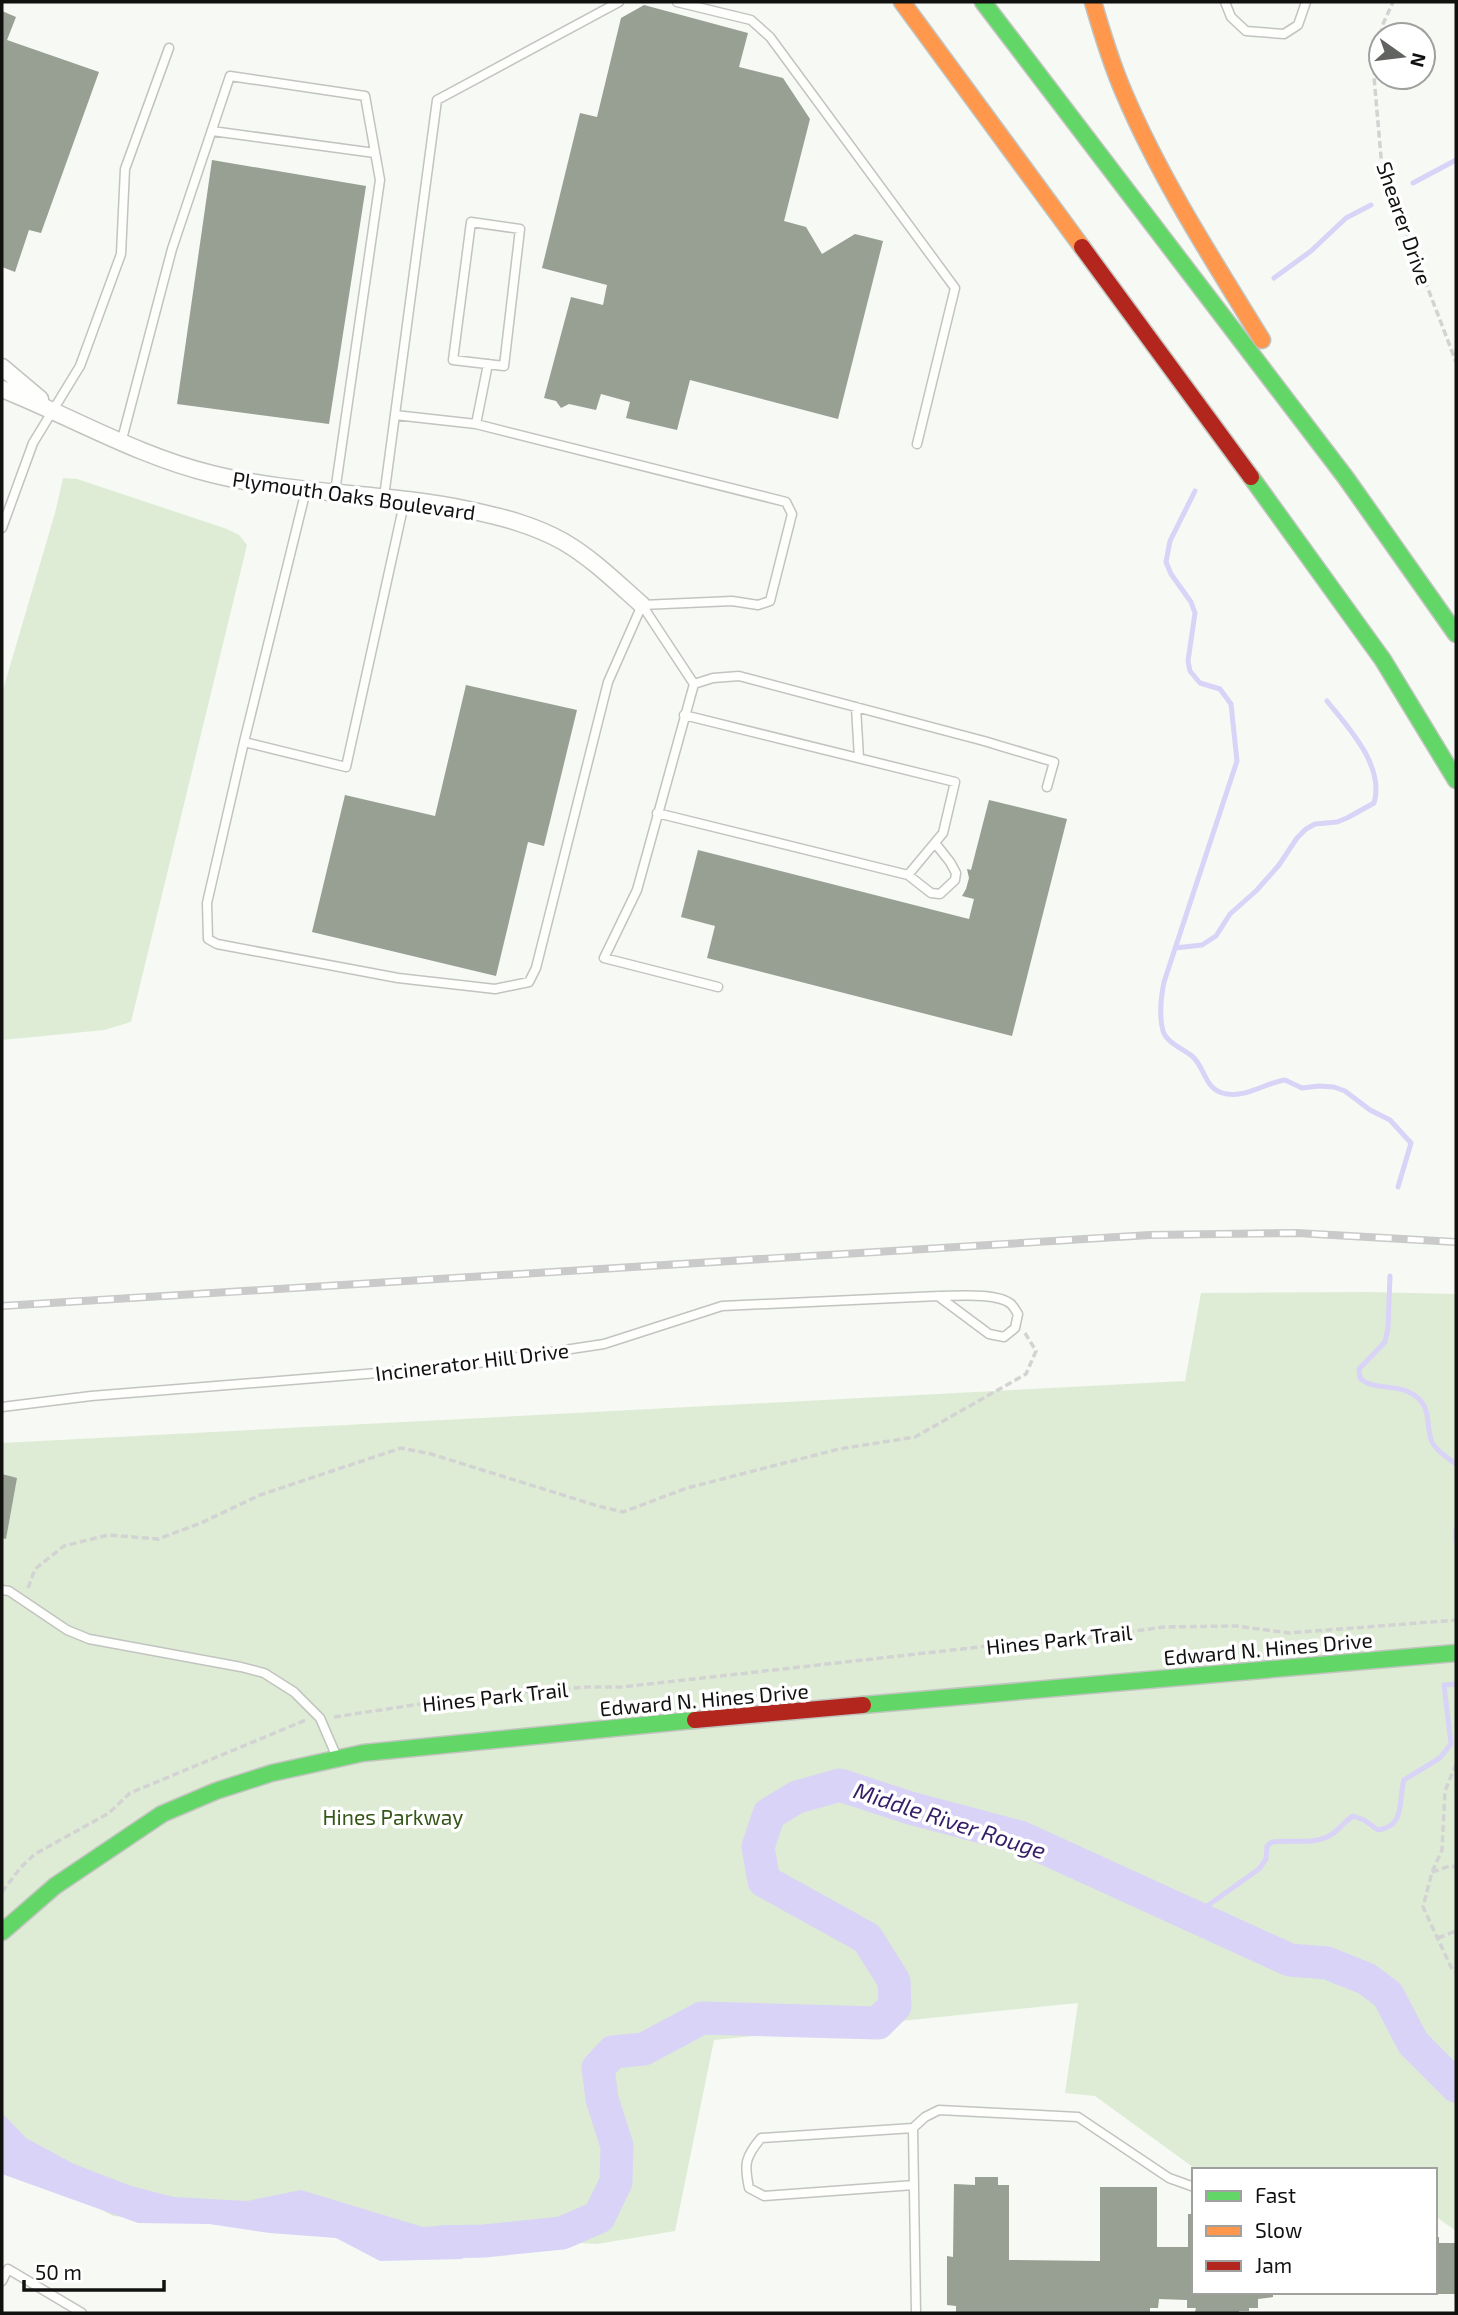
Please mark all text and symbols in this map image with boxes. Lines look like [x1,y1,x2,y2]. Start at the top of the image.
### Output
north arrow [1367,21,1437,91]
text: N [1406,51,1432,70]
street label: Shearer Drive [1372,158,1438,288]
street label: Plymouth Oaks Boulevard [231,466,477,524]
street label: Incinerator Hill Drive [374,1337,570,1385]
street label: Hines Park Trail [985,1619,1134,1659]
street label: Edward N. Hines Drive [1162,1626,1374,1670]
street label: Hines Park Trail [421,1676,570,1716]
street label: Edward N. Hines Drive [598,1677,810,1721]
water label: Middle River Rouge [850,1776,1050,1864]
park label: Hines Parkway [323,1804,463,1829]
legend [1192,2168,1437,2294]
text: Fast [1255,2182,1296,2207]
text: Slow [1255,2217,1302,2242]
scale bar [24,2248,164,2292]
text: Jam [1255,2252,1292,2277]
text: 50 m [35,2259,82,2284]

